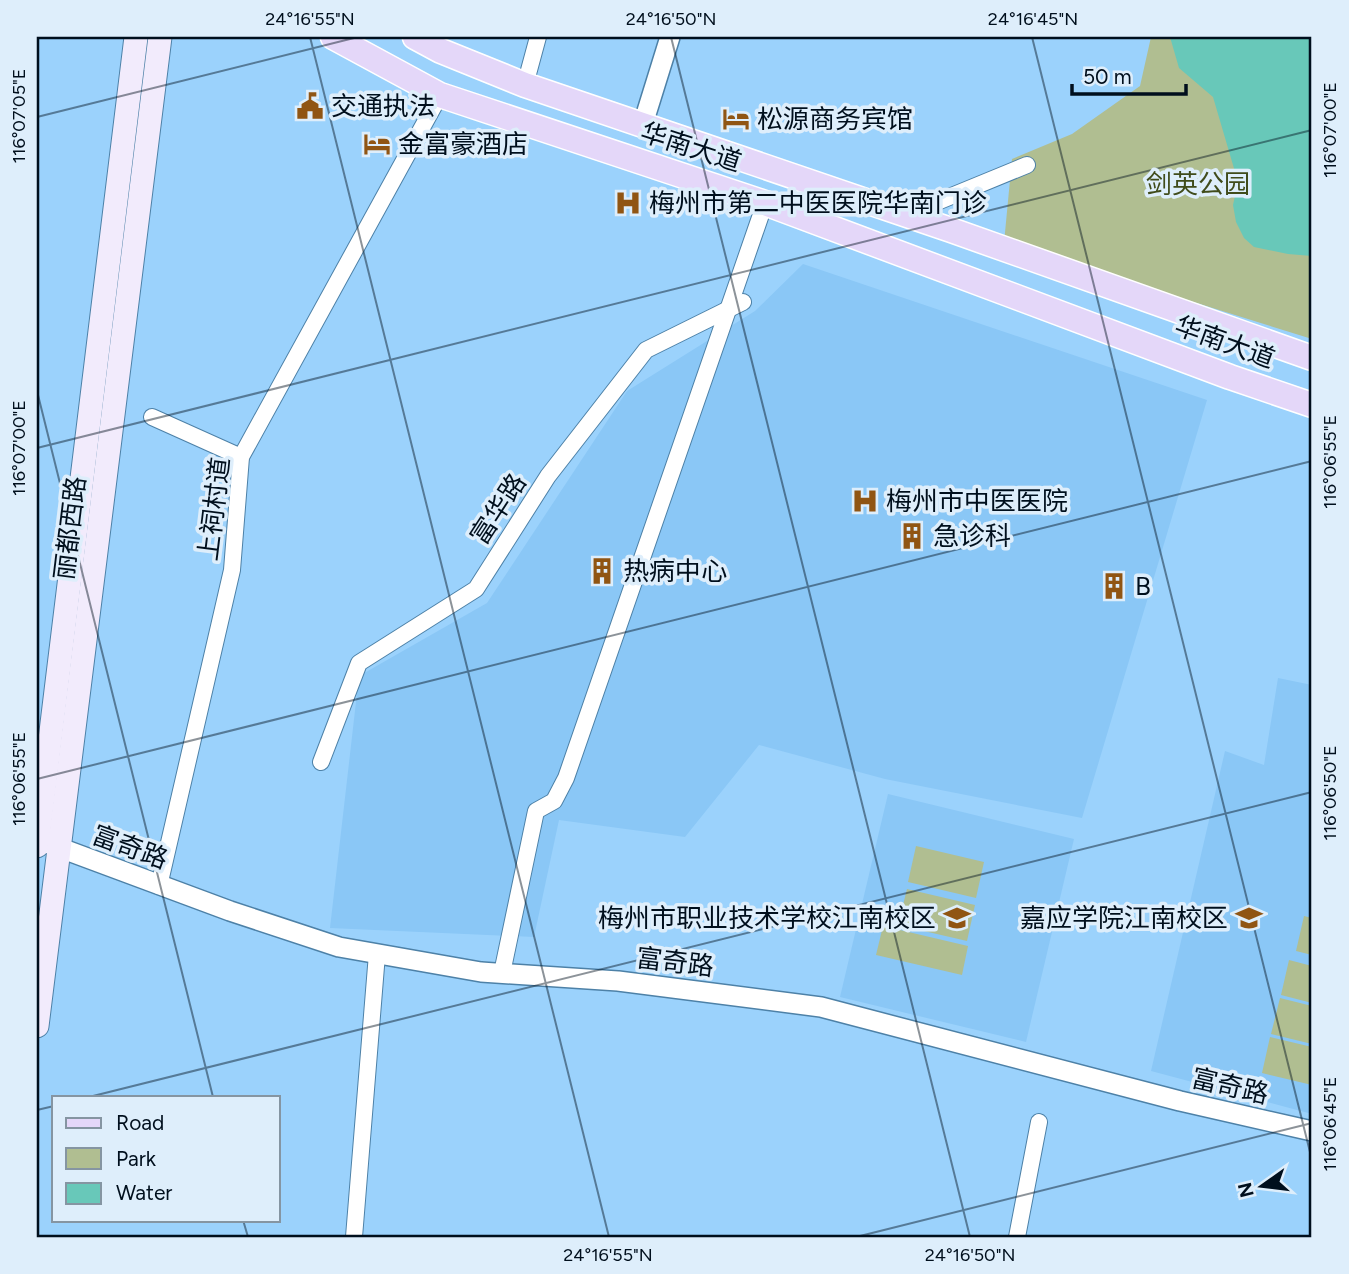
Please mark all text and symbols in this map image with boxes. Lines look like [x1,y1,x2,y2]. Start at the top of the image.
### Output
text: 24°16'55"N [265,8,355,30]
text: 24°16'50"N [626,8,716,30]
text: 24°16'45"N [988,8,1078,30]
scale bar [1072,52,1186,96]
text: 50 m [1083,64,1132,89]
text: 116°07'05"E [8,69,30,163]
text: 116°07'00"E [1319,82,1341,178]
place label: 交通执法 [331,90,435,122]
public building icon: 交通执法 [295,91,325,121]
place label: 松源商务宾馆 [757,103,913,135]
hotel icon: 松源商务宾馆 [721,104,751,134]
street label: 华南大道 [637,116,745,178]
place label: 金富豪酒店 [398,128,528,160]
hotel icon: 金富豪酒店 [362,129,392,159]
park label: 剑英公园 [1146,168,1250,200]
place label: 梅州市第二中医医院华南门诊 [649,187,987,219]
hospital icon: 梅州市第二中医医院华南门诊 [613,188,643,218]
street label: 华南大道 [1171,309,1279,375]
text: 116°07'00"E [8,400,30,496]
text: 116°06'55"E [1319,415,1341,509]
street label: 上祠村道 [192,455,236,563]
street label: 富华路 [463,468,533,550]
street label: 丽都西路 [48,474,92,582]
place label: 梅州市中医医院 [886,485,1068,517]
hospital icon: 梅州市中医医院 [850,486,880,516]
place label: 急诊科 [933,520,1011,552]
building icon: 急诊科 [897,521,927,551]
place label: 热病中心 [623,555,727,587]
building icon: 热病中心 [587,556,617,586]
place label: B [1135,570,1151,602]
building icon: B [1099,571,1129,601]
text: 116°06'55"E [8,732,30,826]
text: 116°06'50"E [1319,745,1341,841]
street label: 富奇路 [88,819,172,875]
place label: 梅州市职业技术学校江南校区 [598,902,936,934]
place label: 嘉应学院江南校区 [1020,902,1228,934]
school or university icon: 梅州市职业技术学校江南校区 [942,903,972,933]
school or university icon: 嘉应学院江南校区 [1234,903,1264,933]
street label: 富奇路 [634,941,716,983]
street label: 富奇路 [1188,1062,1272,1110]
text: 116°06'45"E [1319,1077,1341,1171]
legend [52,1096,280,1222]
text: Road [116,1110,164,1135]
text: Park [116,1146,157,1171]
north arrow [1226,1152,1296,1222]
text: Water [116,1180,172,1205]
text: N [1233,1180,1259,1200]
text: 24°16'55"N [563,1244,653,1266]
text: 24°16'50"N [925,1244,1015,1266]

